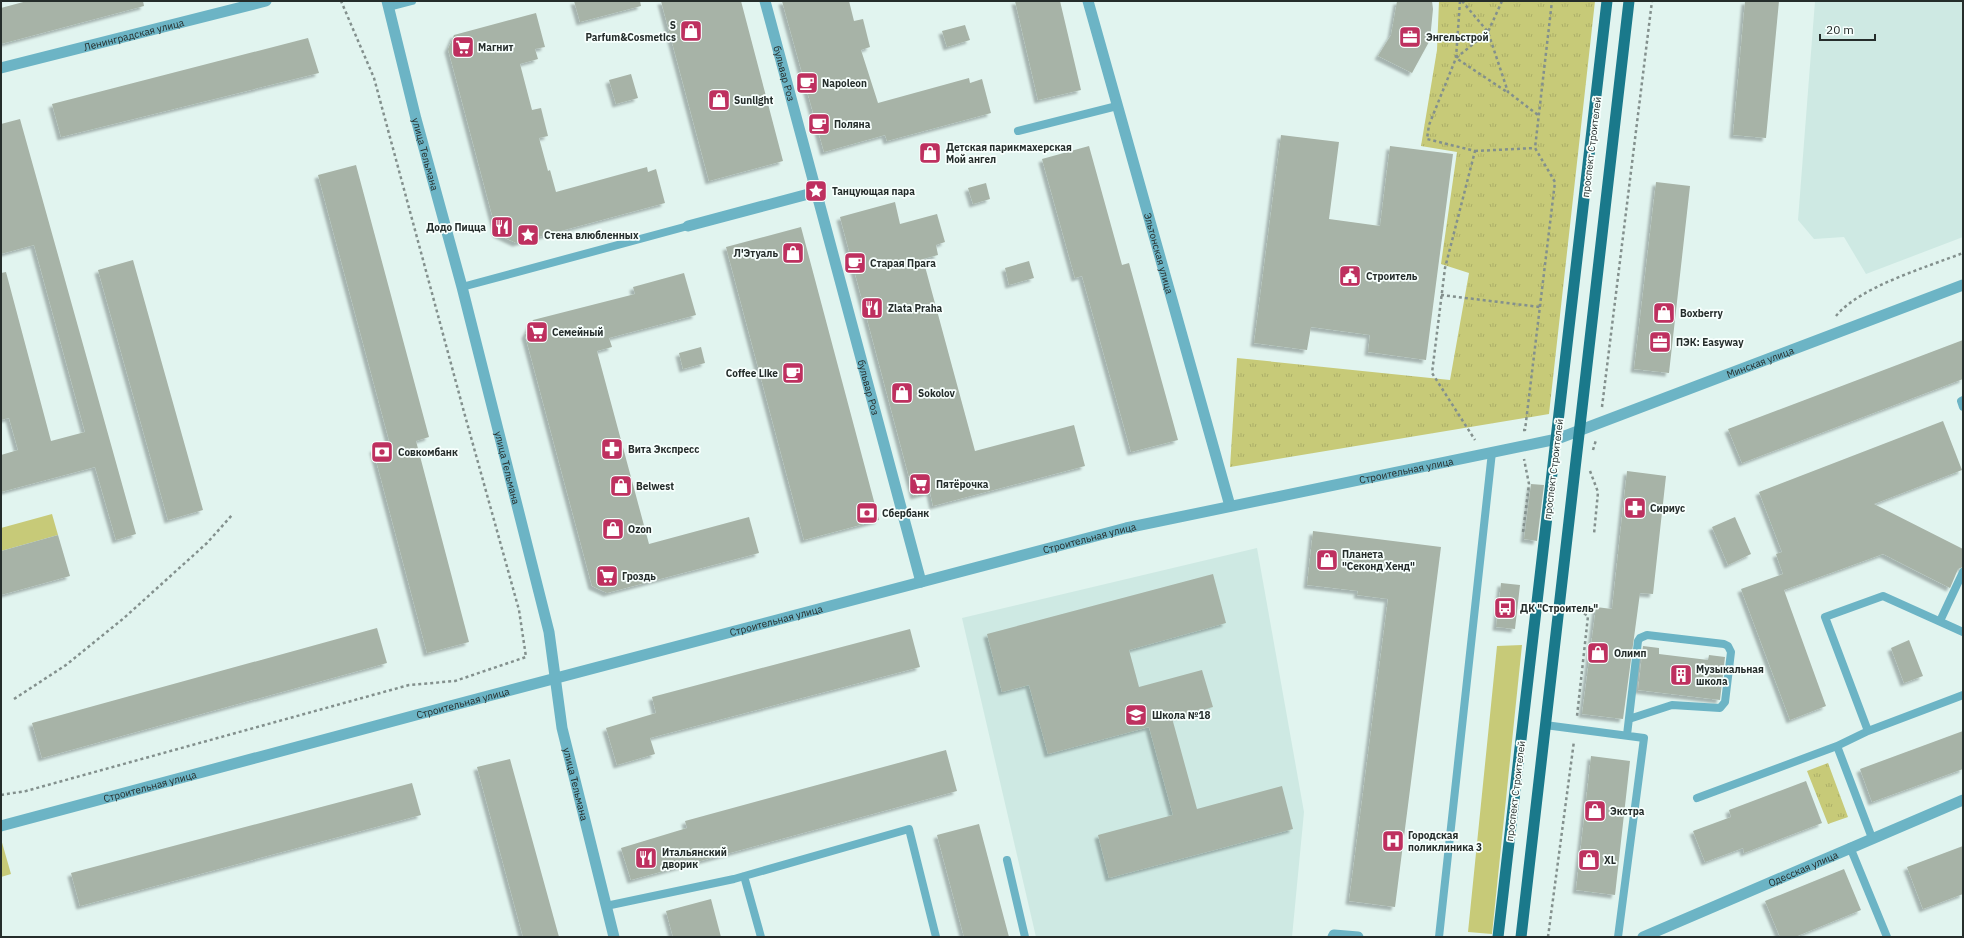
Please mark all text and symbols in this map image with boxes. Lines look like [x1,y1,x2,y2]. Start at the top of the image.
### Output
street label: Ленинградская улица [82,16,186,54]
scale bar [1820,16,1875,42]
shop icon: S Parfum&Cosmetics [678,18,704,44]
place label: S Parfum&Cosmetics [585,19,676,44]
text: 20 m [1826,22,1854,37]
office icon: Энгельстрой [1397,24,1423,50]
place label: Энгельстрой [1426,31,1489,44]
supermarket icon: Магнит [450,34,476,60]
place label: Магнит [478,41,514,54]
street label: бульвар Роз [770,44,798,103]
cafe icon: Napoleon [794,70,820,96]
place label: Napoleon [822,77,867,90]
shop icon: Sunlight [706,87,732,113]
place label: Sunlight [734,94,774,107]
street label: проспект Строителей [1579,96,1604,198]
cafe icon: Поляна [806,111,832,137]
street label: улица Тельмана [409,116,442,193]
place label: Поляна [834,118,871,131]
shop icon: Детская парикмахерская Мой ангел [917,140,943,166]
place label: Детская парикмахерская Мой ангел [946,141,1072,166]
place icon: Танцующая пара [803,178,829,204]
place label: Танцующая пара [832,185,915,198]
street label: Эльтонская улица [1141,211,1176,296]
restaurant icon: Додо Пицца [489,214,515,240]
place label: Додо Пицца [426,221,486,234]
place icon: Стена влюбленных [515,222,541,248]
place label: Стена влюбленных [544,229,639,242]
shop icon: Л'Этуаль [780,240,806,266]
place label: Л'Этуаль [734,247,778,260]
cafe icon: Старая Прага [842,250,868,276]
place label: Старая Прага [870,257,936,270]
public building icon: Строитель [1337,263,1363,289]
place label: Строитель [1366,270,1418,283]
restaurant icon: Zlata Praha [859,295,885,321]
shop icon: Boxberry [1651,300,1677,326]
place label: Zlata Praha [888,302,943,315]
place label: Boxberry [1680,307,1724,320]
supermarket icon: Семейный [524,319,550,345]
place label: Семейный [552,326,603,339]
office icon: ПЭК: Easyway [1647,329,1673,355]
place label: ПЭК: Easyway [1676,336,1744,349]
street label: Минская улица [1725,344,1796,381]
street label: бульвар Роз [855,358,882,417]
cafe icon: Coffee Like [780,360,806,386]
place label: Coffee Like [726,367,778,380]
shop icon: Sokolov [889,380,915,406]
place label: Sokolov [918,387,956,400]
street label: проспект Строителей [1541,418,1566,520]
street label: улица Тельмана [492,430,523,506]
pharmacy icon: Вита Экспресс [599,436,625,462]
bank icon: Совкомбанк [369,439,395,465]
place label: Вита Экспресс [628,443,699,456]
place label: Совкомбанк [398,446,458,459]
street label: Строительная улица [1358,454,1455,487]
supermarket icon: Пятёрочка [907,471,933,497]
shop icon: Belwest [608,473,634,499]
place label: Пятёрочка [936,478,989,491]
place label: Belwest [636,480,674,493]
pharmacy icon: Сириус [1622,495,1648,521]
bank icon: Сбербанк [854,500,880,526]
place label: Сириус [1650,502,1685,515]
place label: Сбербанк [882,507,929,520]
shop icon: Ozon [600,516,626,542]
street label: Строительная улица [1042,520,1138,557]
place label: Ozon [628,523,652,536]
shop icon: Планета "Секонд Хенд" [1314,547,1340,573]
place label: Планета "Секонд Хенд" [1342,548,1415,573]
supermarket icon: Гроздь [594,563,620,589]
place label: Гроздь [622,570,656,583]
bus stop icon: ДК "Строитель" [1492,595,1518,621]
street label: Строительная улица [728,602,825,639]
place label: ДК "Строитель" [1520,602,1598,615]
shop icon: Олимп [1585,640,1611,666]
place label: Олимп [1614,647,1646,660]
building icon: Музыкальная школа [1668,662,1694,688]
place label: Музыкальная школа [1696,663,1764,688]
street label: Строительная улица [415,684,512,722]
school or university icon: Школа №18 [1123,702,1149,728]
place label: Школа №18 [1152,709,1210,722]
street label: проспект Строителей [1503,740,1528,842]
street label: улица Тельмана [560,746,591,823]
street label: Строительная улица [102,768,199,805]
shop icon: Экстра [1582,798,1608,824]
place label: Экстра [1610,805,1645,818]
hospital icon: Городская поликлиника 3 [1380,828,1406,854]
place label: Городская поликлиника 3 [1408,829,1482,854]
restaurant icon: Итальянский дворик [633,845,659,871]
place label: Итальянский дворик [662,846,727,871]
shop icon: XL [1576,847,1602,873]
street label: Одесская улица [1766,848,1841,890]
place label: XL [1604,854,1616,867]

